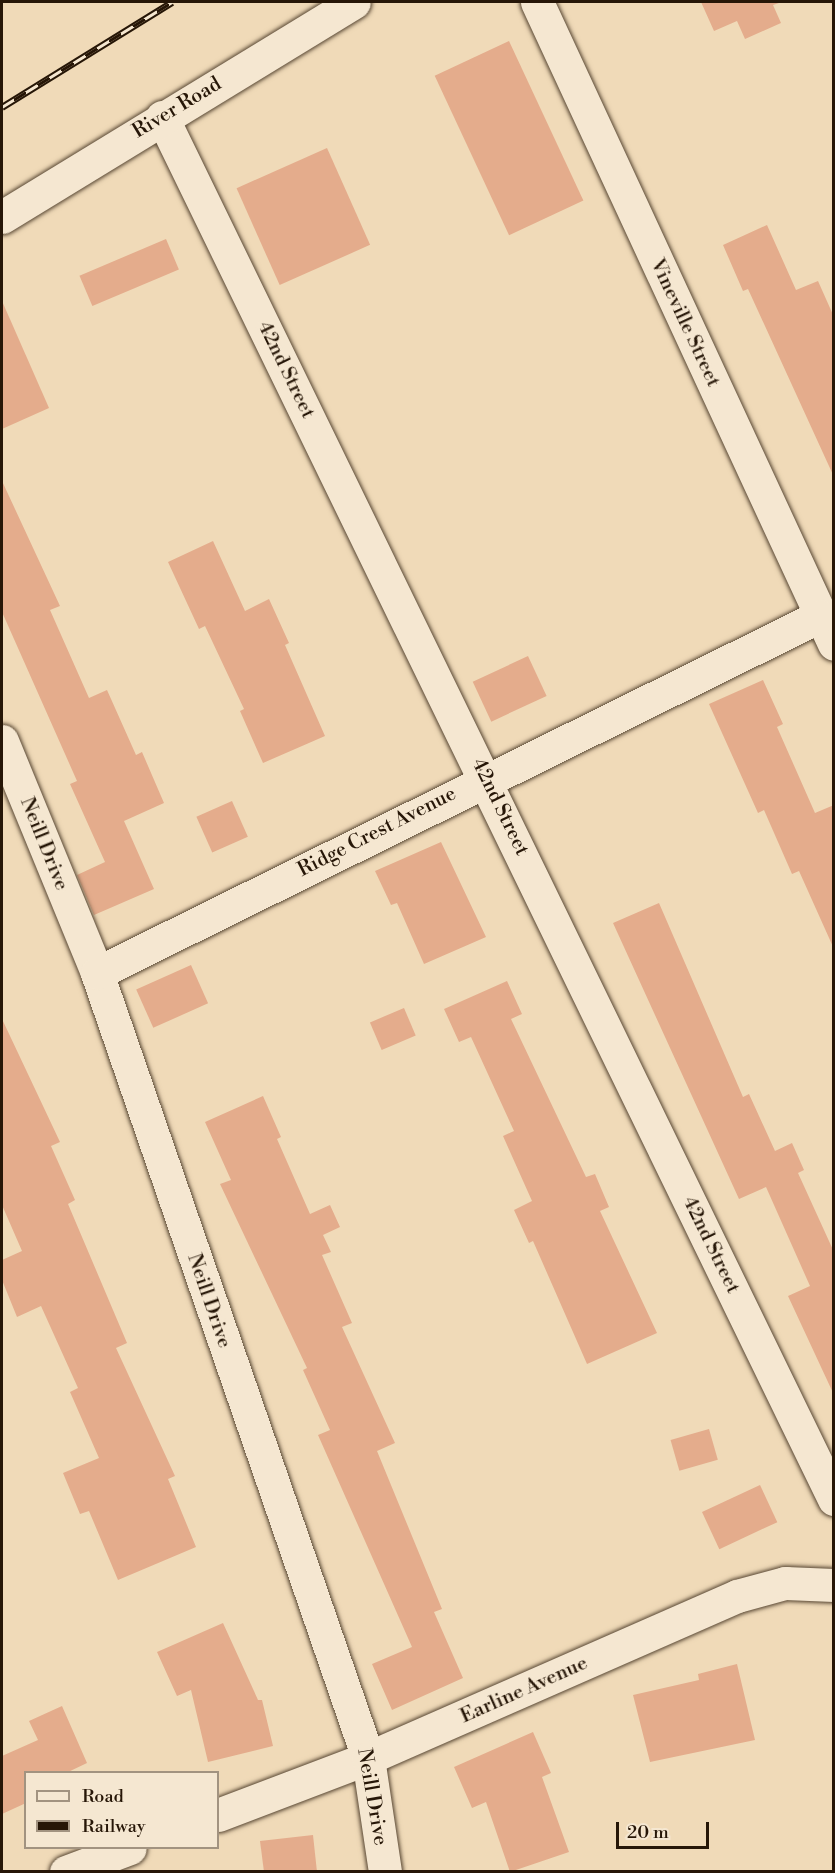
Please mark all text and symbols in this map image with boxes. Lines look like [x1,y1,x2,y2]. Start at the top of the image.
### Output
street label: River Road [128,72,226,144]
street label: Vineville Street [645,255,725,391]
street label: 42nd Street [252,318,320,422]
street label: 42nd Street [466,755,534,859]
street label: Ridge Crest Avenue [294,782,460,882]
street label: Neill Drive [14,794,74,894]
street label: 42nd Street [677,1193,745,1297]
street label: Neill Drive [182,1251,236,1351]
street label: Earline Avenue [457,1651,591,1729]
street label: Neill Drive [352,1747,392,1847]
legend [24,1771,219,1849]
text: Road [82,1785,124,1808]
scale bar [619,1810,712,1848]
text: Railway [82,1815,145,1838]
text: 20 m [627,1821,669,1844]

